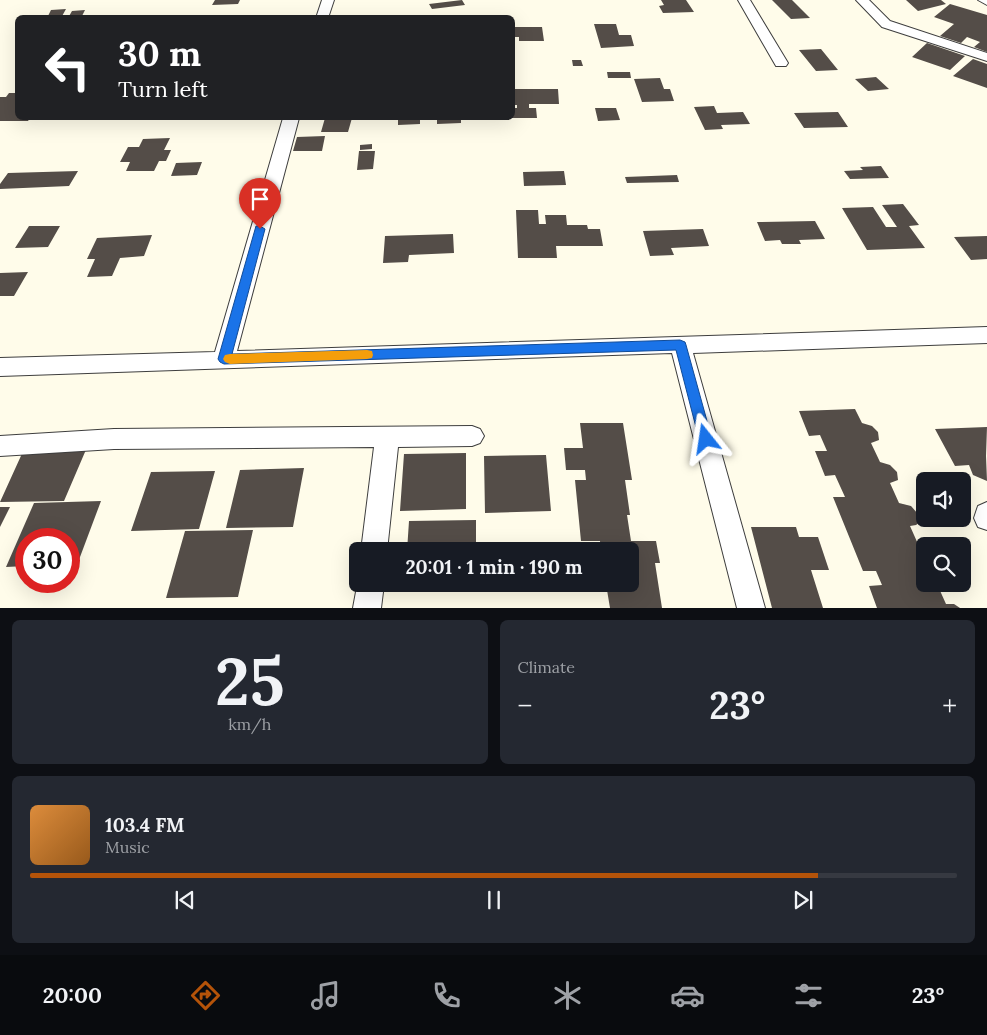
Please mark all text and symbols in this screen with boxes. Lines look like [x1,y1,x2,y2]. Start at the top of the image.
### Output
text: 30 m [118,31,201,76]
icon: left [35,35,100,100]
text: Turn left [118,75,208,103]
pin [239,178,281,229]
icon: arrive [246,185,274,213]
position arrow [679,412,731,464]
map controls [916,472,971,592]
button: sound [916,472,971,527]
speed limit sign: 30 [15,528,80,593]
button: search [916,537,971,592]
text: 20:01 · 1 min · 190 m [405,555,583,579]
text: 25 [215,640,285,723]
text: Climate [518,657,575,677]
text: 23° [709,681,765,729]
text: − [518,688,532,724]
text: + [942,688,957,724]
text: km/h [228,714,271,734]
text: 103.4 FM [105,813,185,837]
text: Music [105,837,150,857]
icon: previous [171,886,199,914]
icon: pause [480,886,508,914]
icon: next [789,886,817,914]
icon: directions [188,978,223,1013]
icon: music [308,978,343,1013]
icon: phone [429,978,464,1013]
icon: climate [550,978,585,1013]
icon: car [670,978,705,1013]
icon: filters [791,978,826,1013]
text: 20:00 [43,981,102,1009]
text: 23° [912,981,944,1009]

